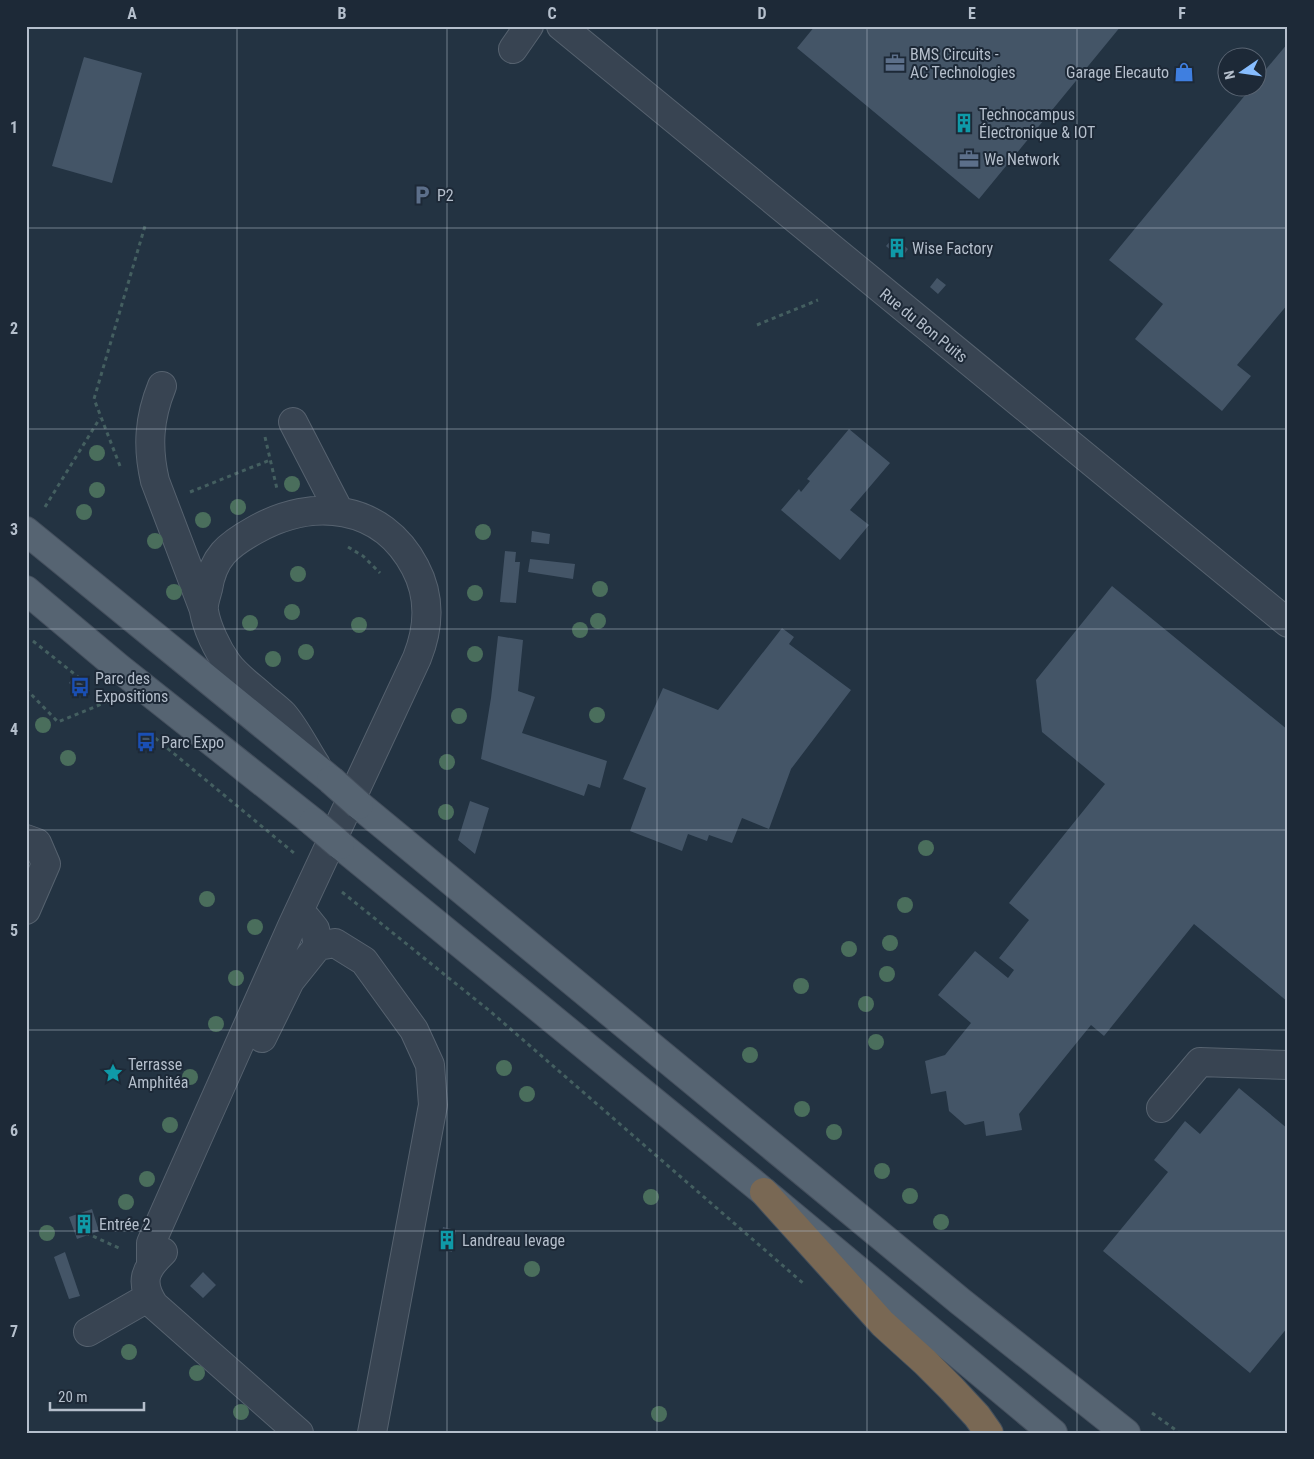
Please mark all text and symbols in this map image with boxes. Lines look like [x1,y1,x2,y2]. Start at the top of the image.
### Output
text: A [127,4,137,23]
text: B [338,4,347,23]
text: C [547,4,557,23]
text: D [757,4,767,23]
text: E [968,4,976,23]
text: F [1178,4,1186,23]
place label: BMS Circuits - AC Technologies [910,45,1016,82]
north arrow [1216,48,1266,98]
office icon: BMS Circuits - AC Technologies [884,52,906,74]
shop icon: Garage Elecauto [1173,61,1195,83]
place label: Garage Elecauto [1066,63,1169,82]
text: N [1221,69,1238,81]
place label: Technocampus Électronique & IOT [979,105,1095,142]
building icon: Technocampus Électronique & IOT [953,112,975,134]
text: 1 [10,118,18,137]
office icon: We Network [958,148,980,170]
place label: We Network [984,150,1061,169]
parking icon: P2 [411,184,433,206]
place label: P2 [437,186,454,205]
building icon: Wise Factory [886,237,908,259]
place label: Wise Factory [912,239,993,258]
street label: Rue du Bon Puits [876,284,971,367]
text: 2 [10,319,18,338]
text: 3 [10,520,18,539]
place label: Parc des Expositions [95,669,168,706]
bus stop icon: Parc des Expositions [69,676,91,698]
text: 4 [10,720,18,739]
bus stop icon: Parc Expo [135,731,157,753]
place label: Parc Expo [161,733,224,752]
text: 5 [10,921,18,940]
place label: Terrasse Amphitéa [128,1055,188,1092]
place icon: Terrasse Amphitéa [102,1062,124,1084]
text: 6 [10,1121,18,1140]
building icon: Entrée 2 [73,1213,95,1235]
place label: Entrée 2 [99,1215,151,1234]
building icon: Landreau levage [436,1229,458,1251]
place label: Landreau levage [462,1231,565,1250]
text: 7 [10,1322,18,1341]
scale bar [50,1379,144,1411]
text: 20 m [58,1388,88,1406]

